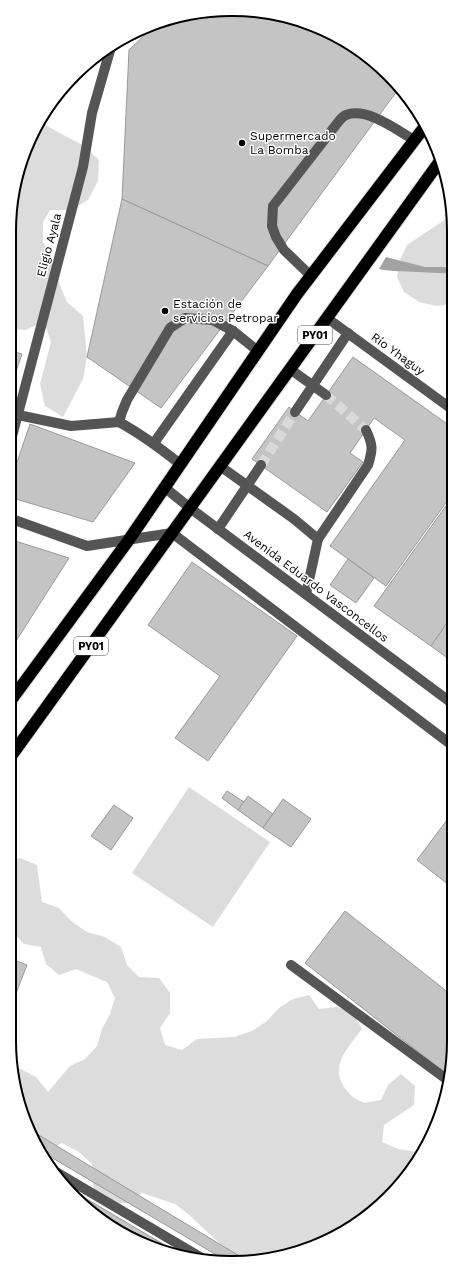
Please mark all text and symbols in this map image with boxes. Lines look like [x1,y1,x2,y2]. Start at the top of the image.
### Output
place label: Supermercado La Bomba [250,129,336,157]
marker: Supermercado La Bomba [237,138,247,148]
street label: Eligio Ayala [34,211,64,278]
place label: Estación de servicios Petropar [173,297,278,325]
marker: Estación de servicios Petropar [160,306,170,316]
road number: PY01 [298,326,332,344]
street label: Río Yhaguy [368,330,428,379]
street label: Avenida Eduardo Vasconcellos [241,527,391,645]
road number: PY01 [74,637,108,655]

